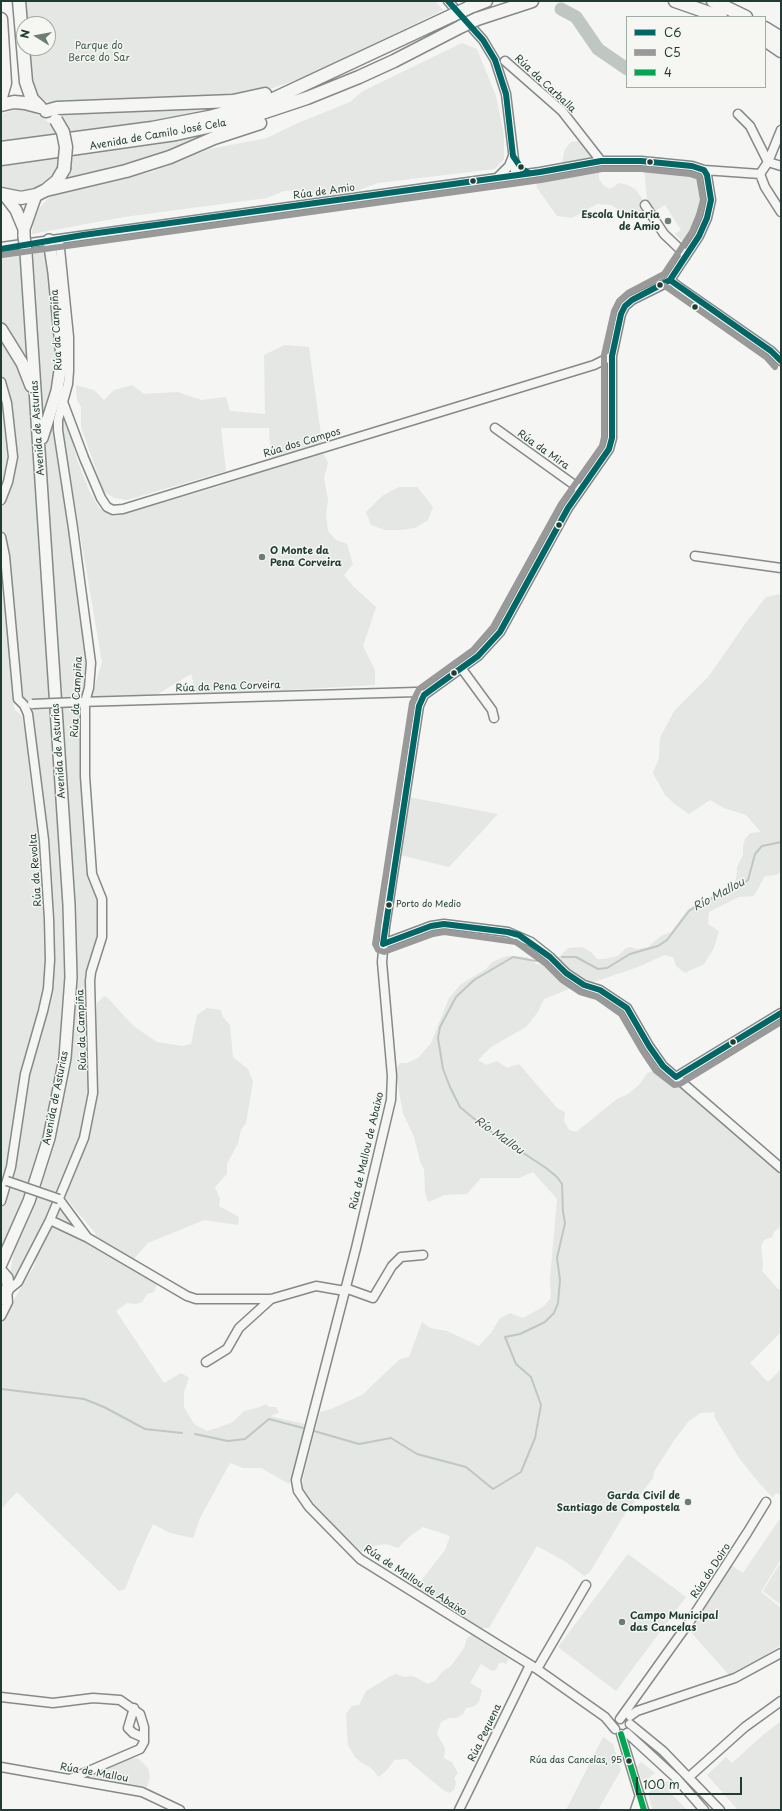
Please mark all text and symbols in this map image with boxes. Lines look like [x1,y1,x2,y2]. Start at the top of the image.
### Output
north arrow [16,16,56,56]
legend [626,16,766,88]
text: C6 [664,23,681,41]
text: N [16,28,34,40]
park label: Parque do Berce do Sar [68,40,130,64]
text: C5 [664,43,681,61]
street label: Rúa da Carballa [512,53,578,115]
text: 4 [664,63,672,81]
street label: Avenida de Camilo José Cela [89,117,227,153]
unlabelled marker [645,157,655,167]
unlabelled marker [516,162,526,172]
unlabelled marker [468,176,478,186]
street label: Rúa de Amio [292,182,356,202]
place label: Escola Unitaria de Amio [581,209,660,232]
marker: Escola Unitaria de Amio [663,216,673,226]
unlabelled marker [655,280,665,290]
street label: Rúa da Campiña [49,289,65,371]
unlabelled marker [690,302,700,312]
street label: Avenida de Asturias [29,380,47,476]
street label: Rúa dos Campos [262,426,342,460]
street label: Rúa da Mira [515,428,571,472]
unlabelled marker [554,520,564,530]
place label: O Monte da Pena Corveira [270,545,342,568]
marker: O Monte da Pena Corveira [257,552,267,562]
street label: Rúa da Campiña [69,656,85,738]
unlabelled marker [449,668,459,678]
street label: Rúa da Pena Corveira [175,679,281,695]
street label: Avenida de Asturias [50,703,68,799]
street label: Rúa da Revolta [27,833,45,907]
water label: Río Mallou [691,876,747,914]
marker: Porto do Medio [384,900,394,910]
place label: Porto do Medio [396,900,461,910]
street label: Rúa da Campiña [75,989,89,1071]
unlabelled marker [728,1037,738,1047]
street label: Avenida de Asturias [41,1050,71,1146]
street label: Rúa de Mallou de Abaixo [348,1091,386,1211]
water label: Río Mallou [472,1114,526,1158]
place label: Garda Civil de Santiago de Compostela [557,1490,680,1514]
marker: Garda Civil de Santiago de Compostela [683,1497,693,1507]
street label: Rúa do Doiro [689,1541,733,1601]
street label: Rúa de Mallou de Abaixo [361,1543,469,1619]
place label: Campo Municipal das Cancelas [630,1610,718,1634]
marker: Campo Municipal das Cancelas [617,1617,627,1627]
street label: Rúa Pequena [466,1702,504,1764]
place label: Rúa das Cancelas, 95 [530,1756,622,1766]
marker: Rúa das Cancelas, 95 [624,1756,634,1766]
street label: Rúa de Mallou [59,1761,129,1785]
scale bar [638,1769,744,1795]
text: 100 m [643,1775,680,1793]

